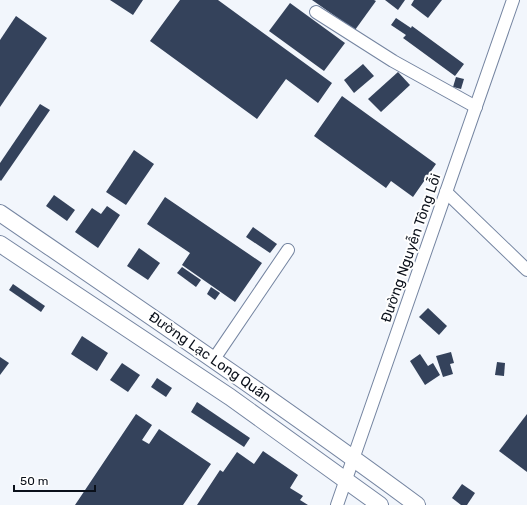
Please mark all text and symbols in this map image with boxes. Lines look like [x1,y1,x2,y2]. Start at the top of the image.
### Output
street label: Đường Nguyễn Tông Lỗi [377,171,444,325]
street label: Đường Lạc Long Quân [145,308,275,406]
scale bar [14,467,95,493]
text: 50 m [20,474,48,488]

